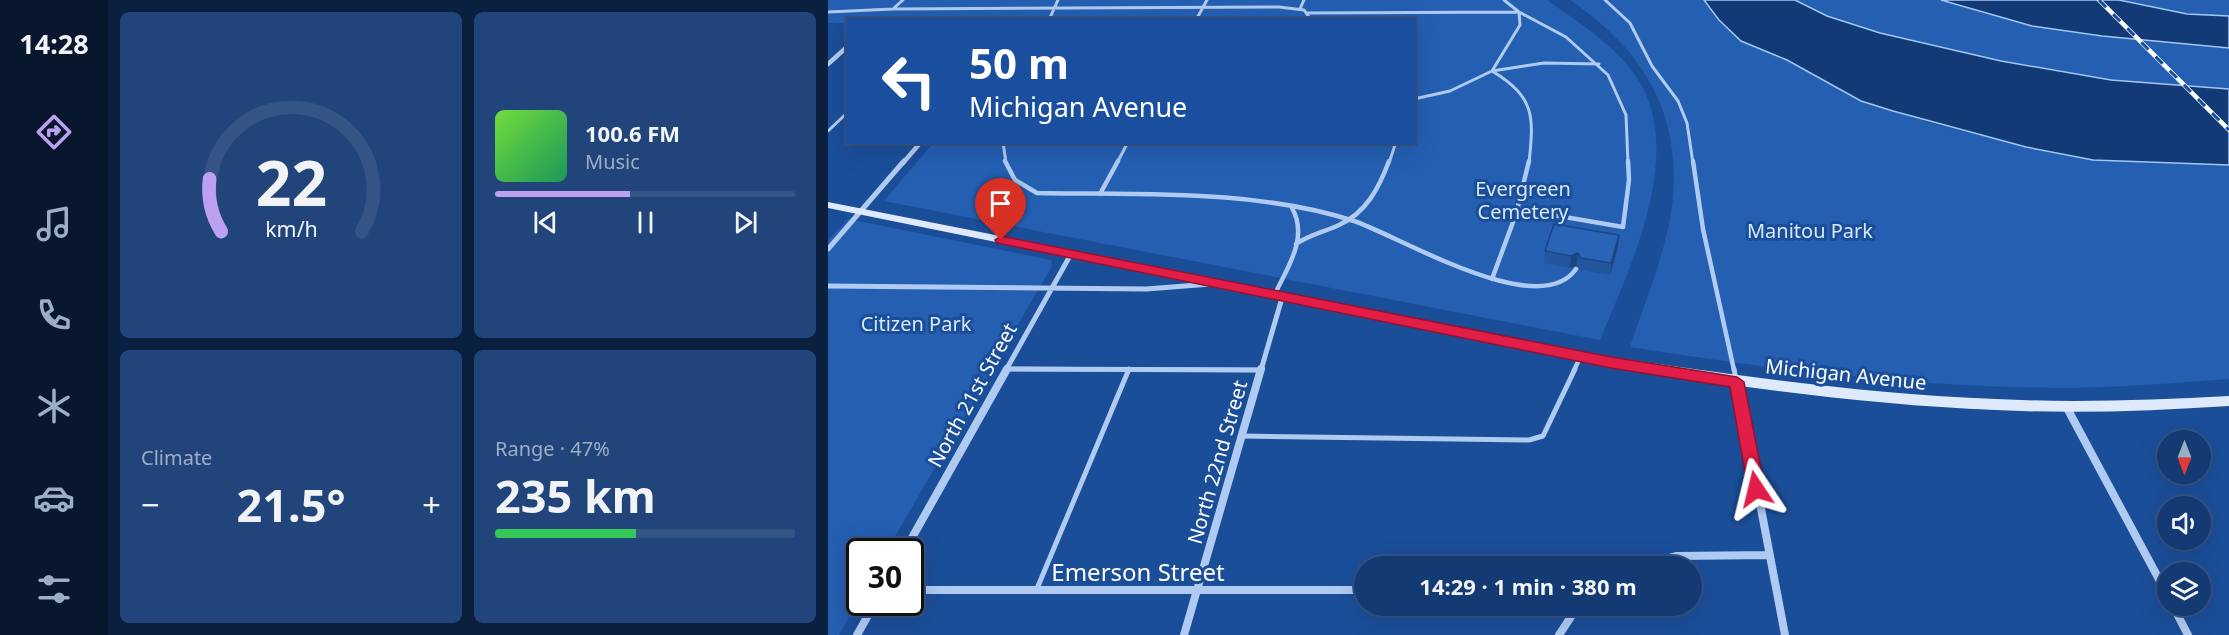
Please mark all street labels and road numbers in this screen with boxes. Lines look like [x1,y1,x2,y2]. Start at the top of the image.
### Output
street label: North 21st Street [921,318,1023,472]
street label: Michigan Avenue [1764,352,1928,396]
street label: North 22nd Street [1181,377,1253,547]
street label: Emerson Street [1051,555,1225,588]

